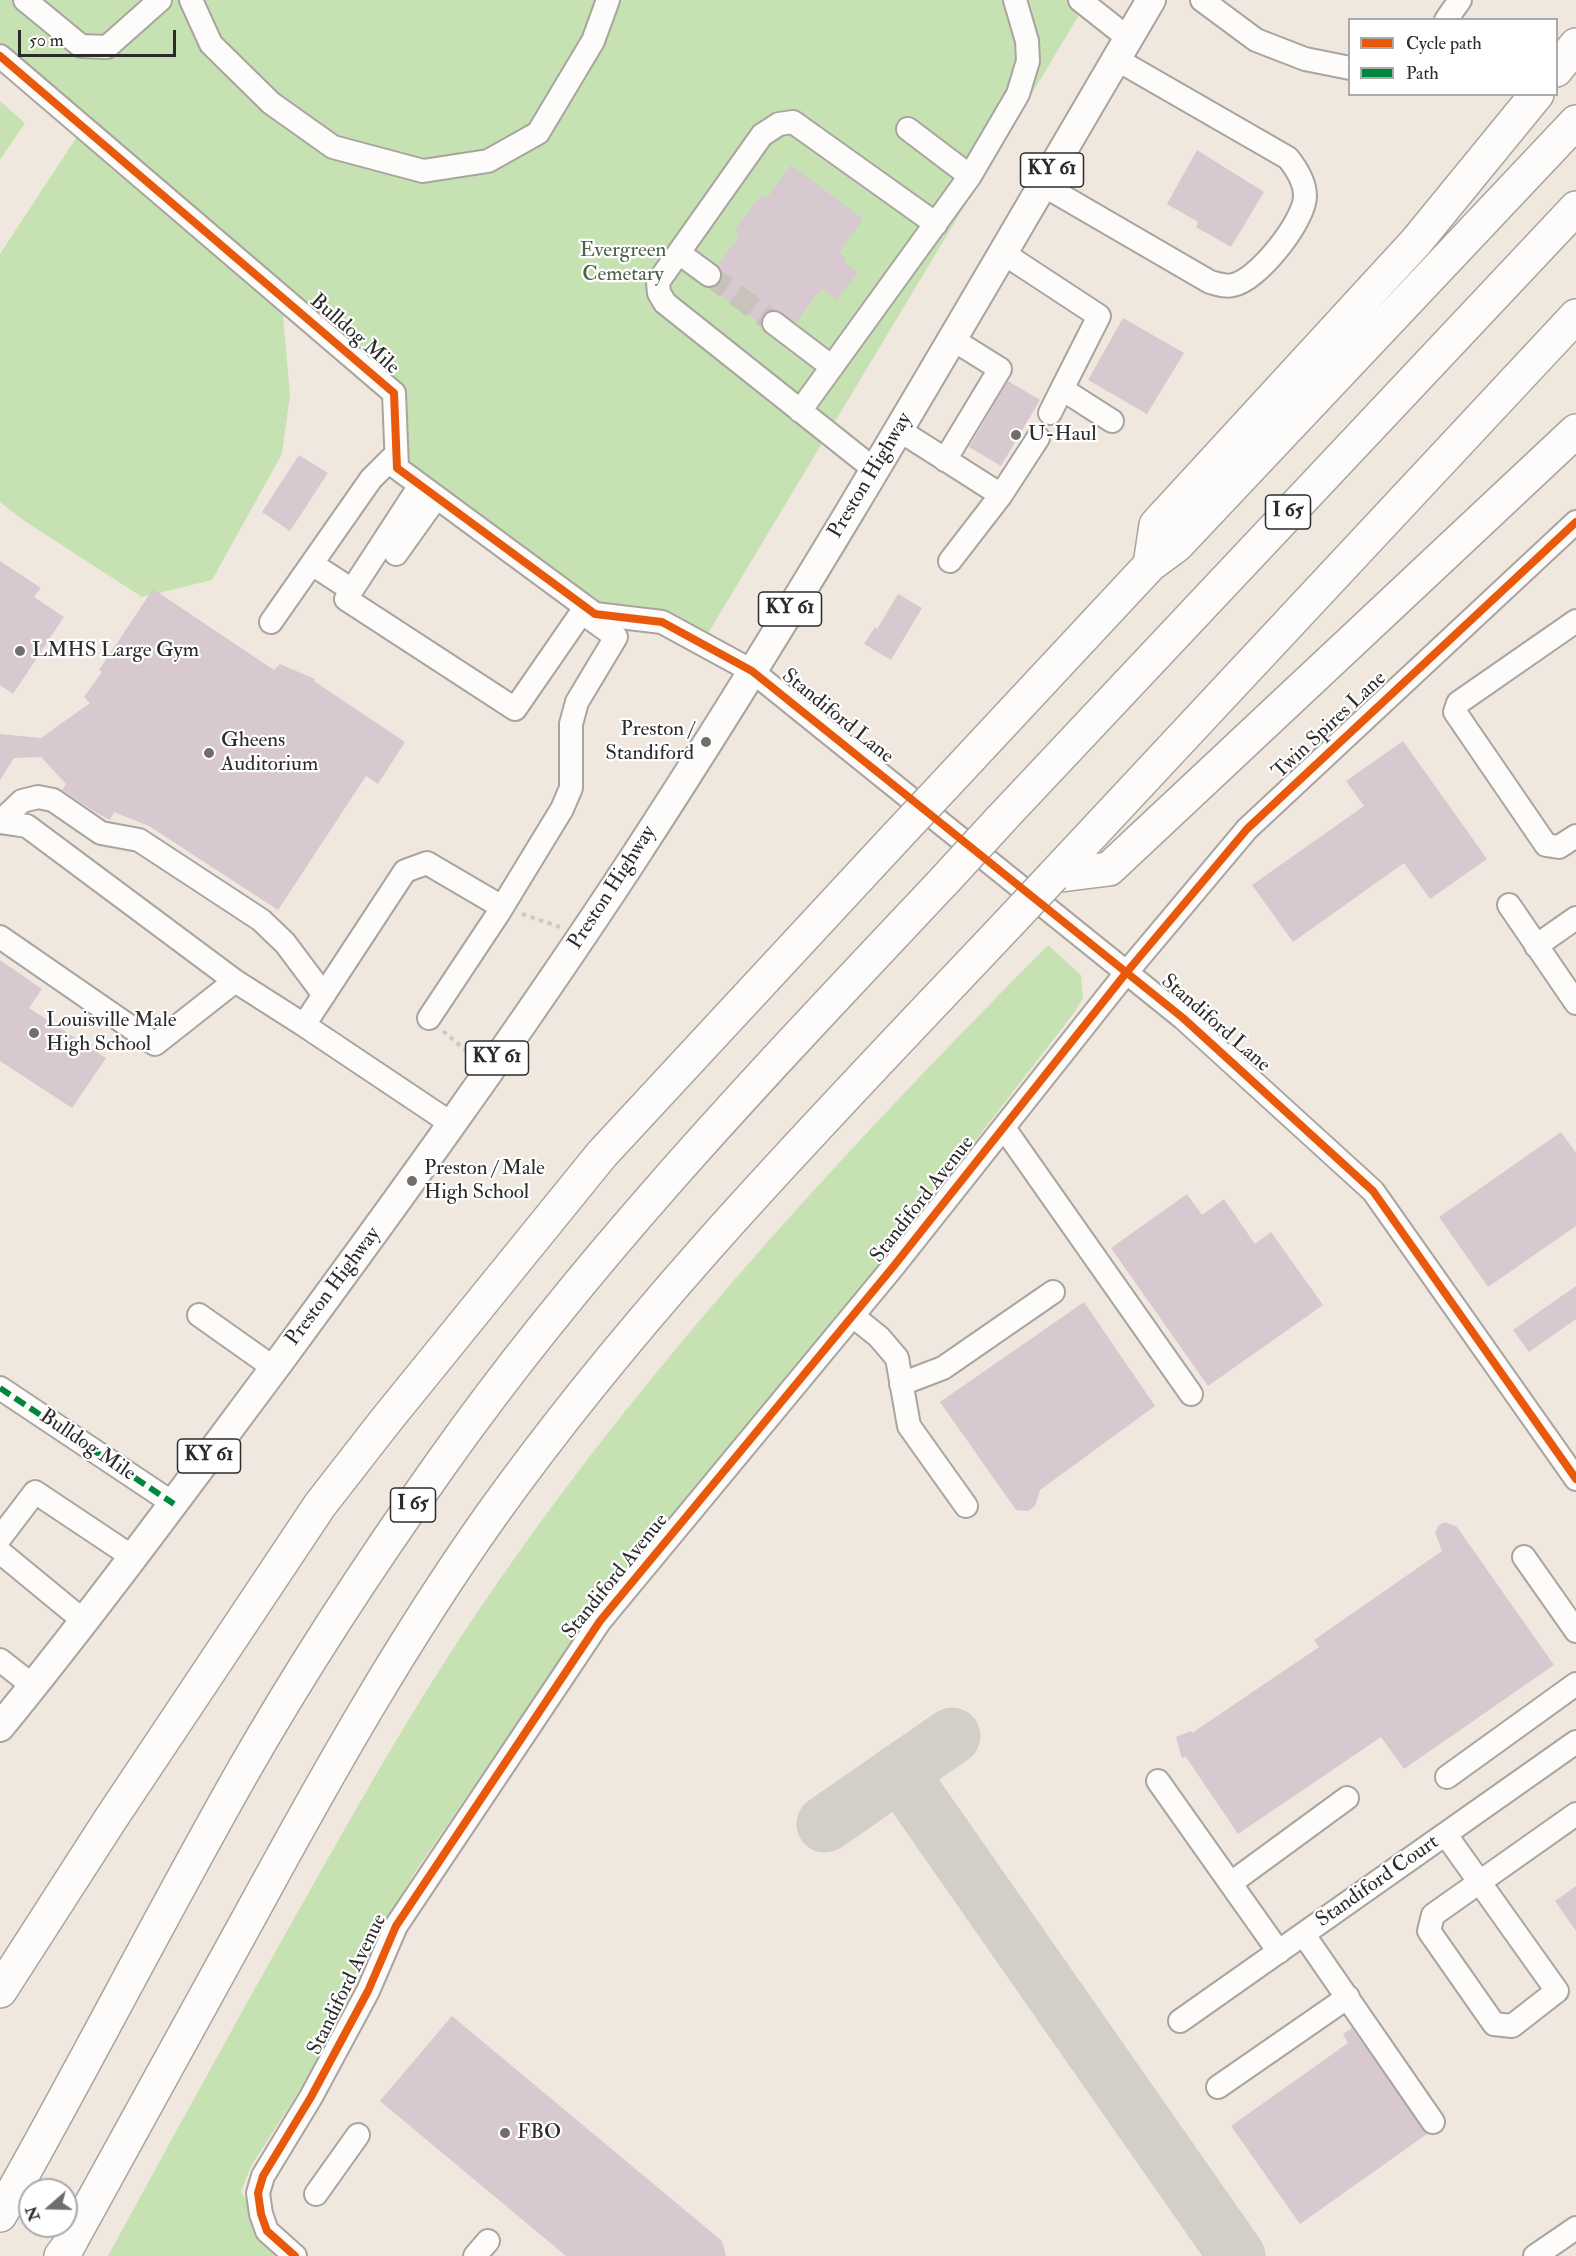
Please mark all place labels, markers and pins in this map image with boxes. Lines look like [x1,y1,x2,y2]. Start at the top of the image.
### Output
place label: U-Haul [1028,422,1097,448]
marker: U-Haul [1009,428,1023,442]
place label: LMHS Large Gym [32,638,199,664]
marker: LMHS Large Gym [13,644,27,658]
place label: Preston / Standiford [605,717,694,767]
place label: Gheens Auditorium [221,728,318,778]
marker: Preston / Standiford [699,735,713,749]
marker: Gheens Auditorium [202,746,216,760]
place label: Louisville Male High School [46,1008,176,1058]
marker: Louisville Male High School [27,1026,41,1040]
place label: Preston / Male High School [424,1156,545,1206]
marker: Preston / Male High School [405,1174,419,1188]
place label: FBO [517,2120,561,2146]
marker: FBO [498,2126,512,2140]

